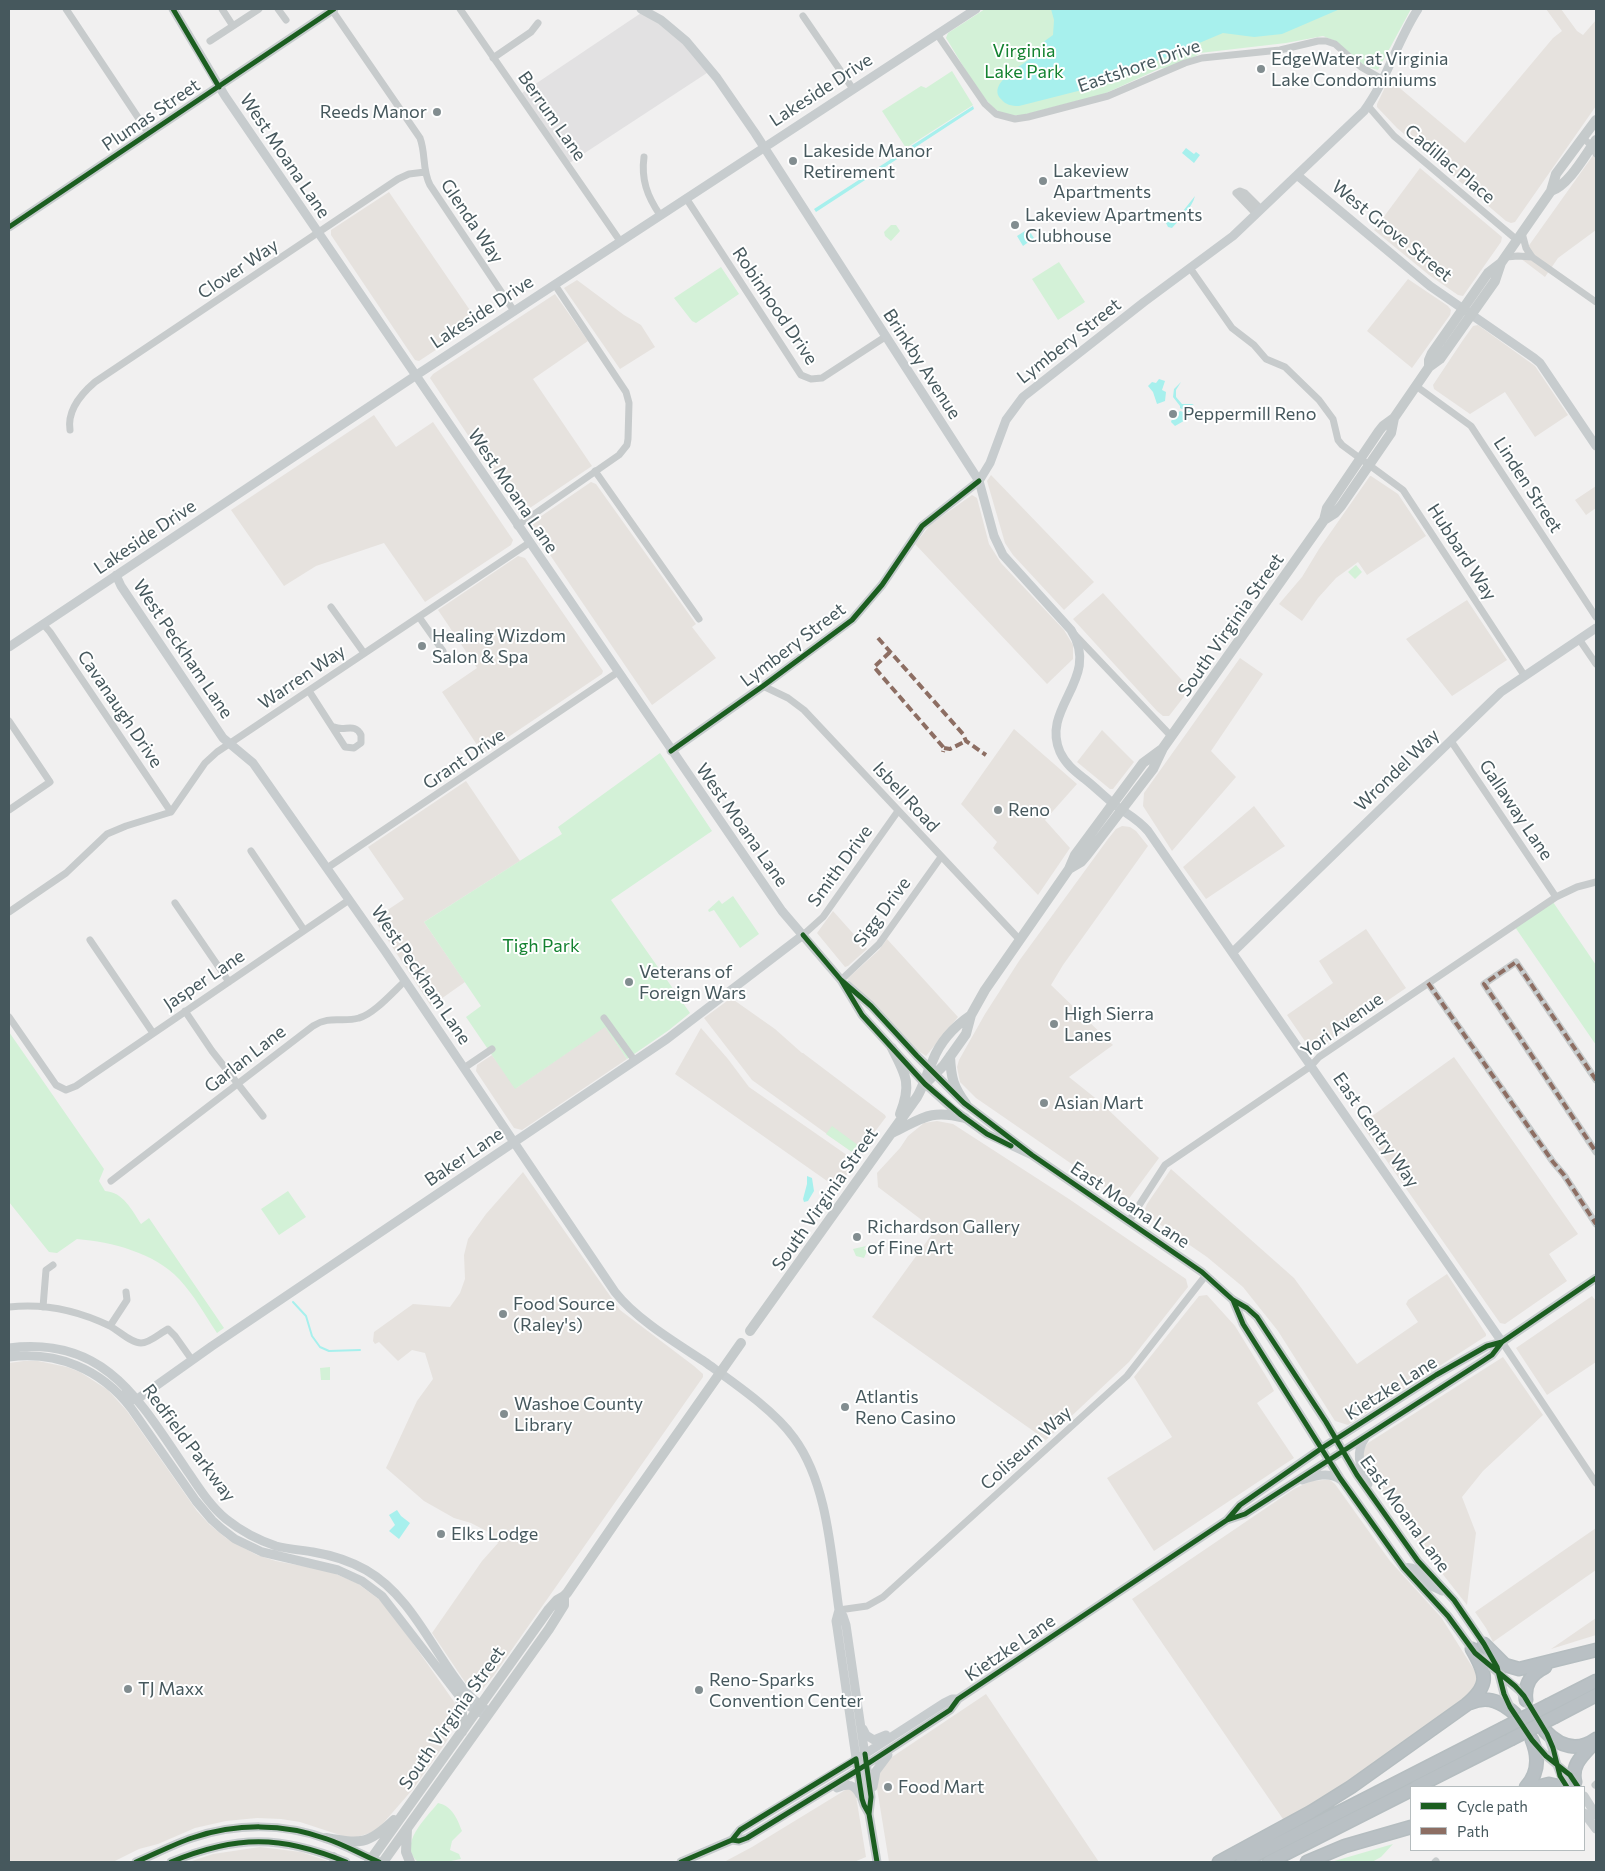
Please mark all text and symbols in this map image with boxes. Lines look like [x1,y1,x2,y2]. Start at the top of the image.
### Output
street label: Eastshore Drive [1075,35,1203,97]
park label: Virginia Lake Park [984,40,1064,82]
place label: EdgeWater at Virginia Lake Condominiums [1271,48,1449,90]
street label: Lakeside Drive [766,49,876,131]
marker: EdgeWater at Virginia Lake Condominiums [1255,63,1267,75]
street label: Berrum Lane [513,67,591,165]
street label: Plumas Street [98,74,204,156]
street label: West Moana Lane [235,90,335,222]
place label: Reeds Manor [320,101,427,123]
marker: Reeds Manor [431,106,443,118]
street label: Cadillac Place [1400,120,1500,208]
place label: Lakeside Manor Retirement [803,140,932,182]
marker: Lakeside Manor Retirement [787,155,799,167]
place label: Lakeview Apartments [1053,160,1151,202]
street label: Glenda Way [436,175,508,267]
marker: Lakeview Apartments [1037,175,1049,187]
street label: West Grove Street [1327,176,1457,286]
place label: Lakeview Apartments Clubhouse [1025,204,1202,246]
marker: Lakeview Apartments Clubhouse [1009,219,1021,231]
street label: Clover Way [194,234,282,304]
street label: Robinhood Drive [728,243,822,369]
street label: Lakeside Drive [427,271,537,353]
street label: Lymbery Street [1013,294,1125,388]
street label: Brinkby Avenue [878,305,966,423]
place label: Peppermill Reno [1183,403,1316,425]
marker: Peppermill Reno [1167,408,1179,420]
street label: West Moana Lane [463,425,563,557]
street label: Linden Street [1489,433,1567,537]
street label: Lakeside Drive [90,495,200,579]
street label: Hubbard Way [1423,500,1501,604]
street label: South Virginia Street [1173,549,1289,701]
street label: West Peckham Lane [128,575,238,723]
street label: Lymbery Street [736,599,850,691]
place label: Healing Wizdom Salon & Spa [432,625,566,668]
street label: Warren Way [254,640,350,714]
marker: Healing Wizdom Salon & Spa [416,640,428,652]
street label: Cavanaugh Drive [73,646,167,772]
street label: Grant Drive [419,724,509,794]
street label: Wrondel Way [1350,724,1444,816]
street label: Gallaway Lane [1474,756,1558,864]
street label: Isbell Road [868,757,944,837]
street label: West Moana Lane [691,759,793,891]
place label: Reno [1008,799,1050,821]
marker: Reno [992,804,1004,816]
street label: Smith Drive [803,821,877,911]
street label: Sigg Drive [849,873,915,951]
street label: West Peckham Lane [366,901,476,1049]
park label: Tigh Park [502,935,580,957]
street label: Jasper Lane [159,945,249,1015]
place label: Veterans of Foreign Wars [639,961,746,1004]
marker: Veterans of Foreign Wars [623,976,635,988]
street label: Yori Avenue [1297,988,1387,1062]
place label: High Sierra Lanes [1064,1003,1154,1046]
marker: High Sierra Lanes [1048,1018,1060,1030]
street label: Garlan Lane [200,1021,290,1097]
street label: East Gentry Way [1328,1068,1424,1192]
place label: Asian Mart [1054,1092,1143,1114]
marker: Asian Mart [1038,1097,1050,1109]
street label: Baker Lane [421,1123,507,1191]
street label: South Virginia Street [767,1123,883,1275]
street label: East Moana Lane [1066,1157,1194,1253]
place label: Richardson Gallery of Fine Art [867,1216,1020,1258]
marker: Richardson Gallery of Fine Art [851,1231,863,1243]
place label: Food Source (Raley's) [513,1293,615,1336]
marker: Food Source (Raley's) [497,1308,509,1320]
street label: Kietzke Lane [1341,1351,1441,1425]
street label: Redfield Parkway [138,1380,240,1506]
place label: Atlantis Reno Casino [855,1386,956,1428]
place label: Washoe County Library [514,1393,643,1436]
marker: Atlantis Reno Casino [839,1401,851,1413]
street label: Coliseum Way [976,1401,1076,1495]
marker: Washoe County Library [498,1408,510,1420]
street label: East Moana Lane [1355,1451,1455,1577]
place label: Elks Lodge [451,1523,538,1545]
marker: Elks Lodge [435,1528,447,1540]
street label: Kietzke Lane [961,1610,1059,1686]
street label: South Virginia Street [394,1642,510,1794]
place label: Reno-Sparks Convention Center [709,1669,864,1712]
place label: TJ Maxx [138,1678,204,1700]
marker: TJ Maxx [122,1683,134,1695]
marker: Reno-Sparks Convention Center [693,1684,705,1696]
place label: Food Mart [898,1776,984,1798]
marker: Food Mart [882,1781,894,1793]
legend [1410,1786,1585,1851]
text: Cycle path [1457,1797,1528,1815]
text: Path [1457,1822,1489,1840]

